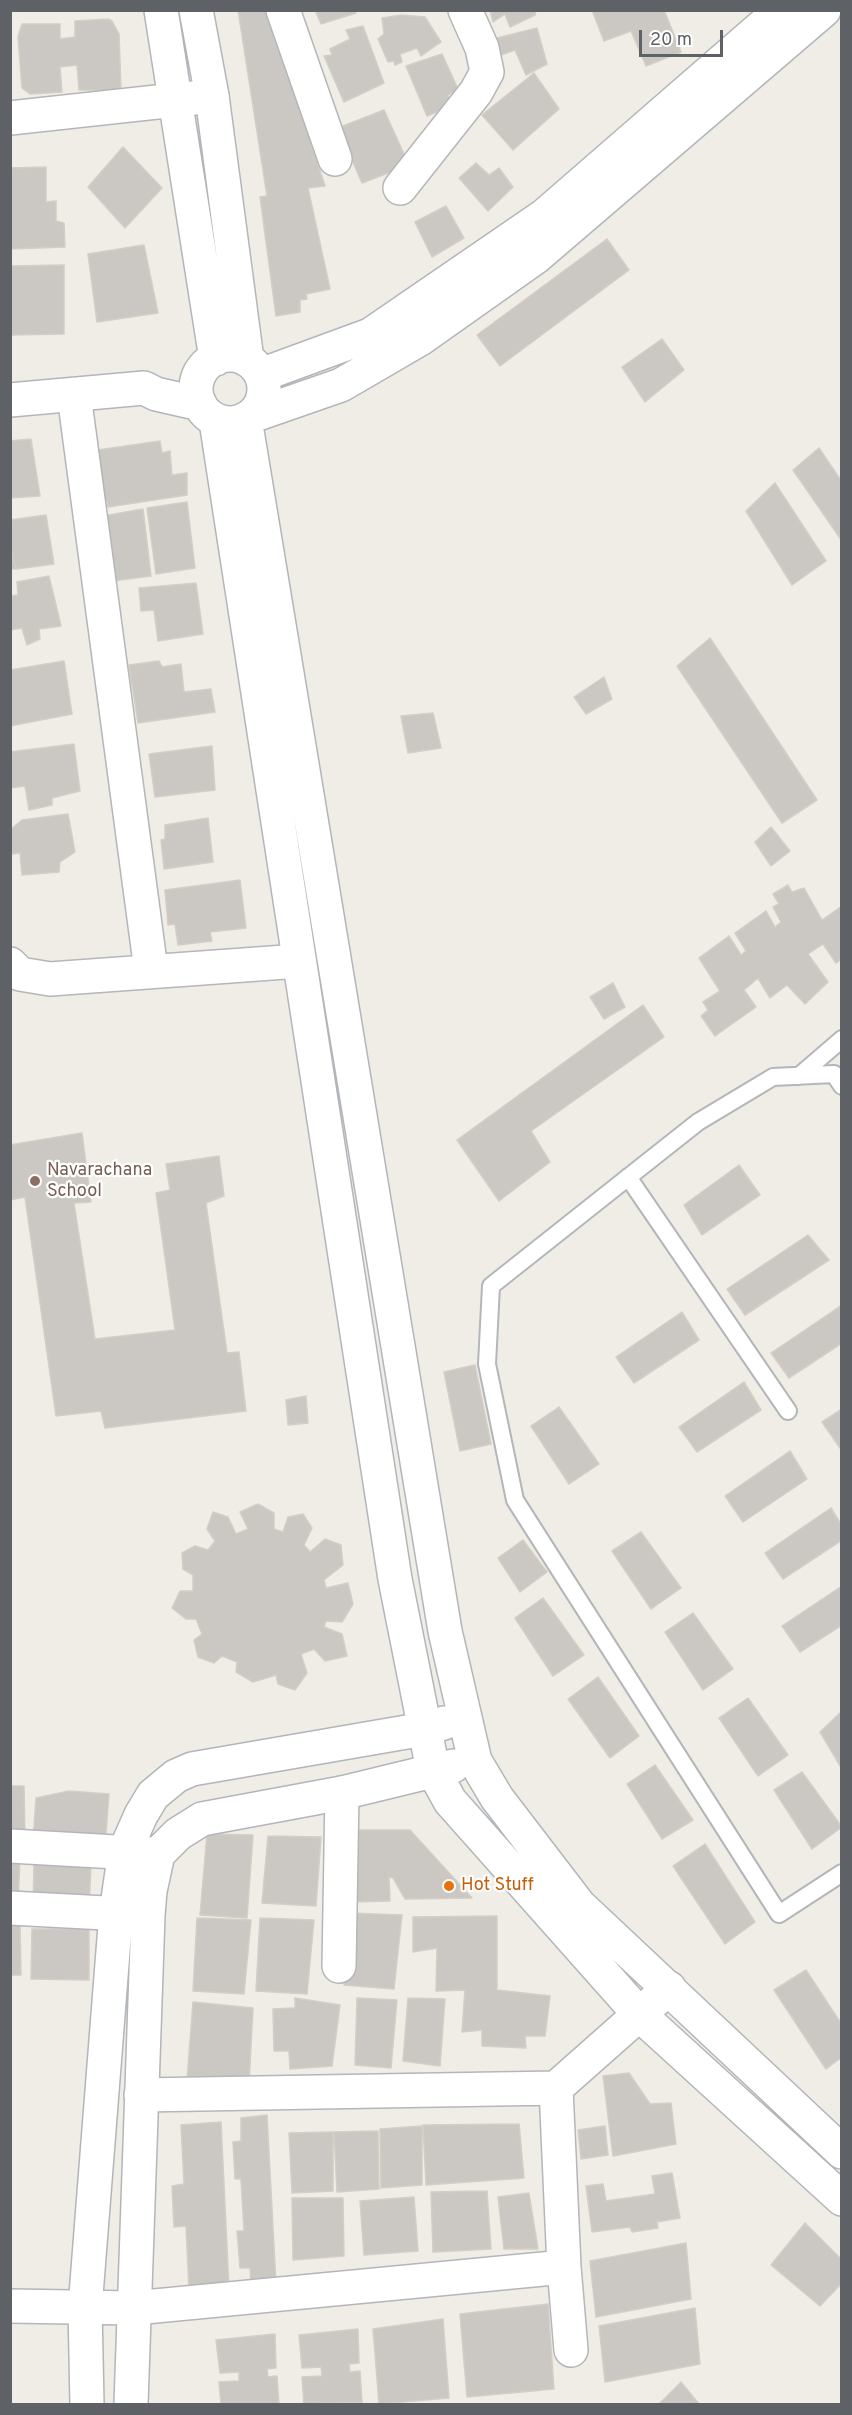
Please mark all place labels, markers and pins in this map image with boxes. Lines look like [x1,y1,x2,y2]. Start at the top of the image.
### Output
place label: Navarachana School [47,1160,152,1202]
marker: Navarachana School [28,1174,42,1188]
place label: Hot Stuff [461,1875,534,1897]
marker: Hot Stuff [442,1879,456,1893]

